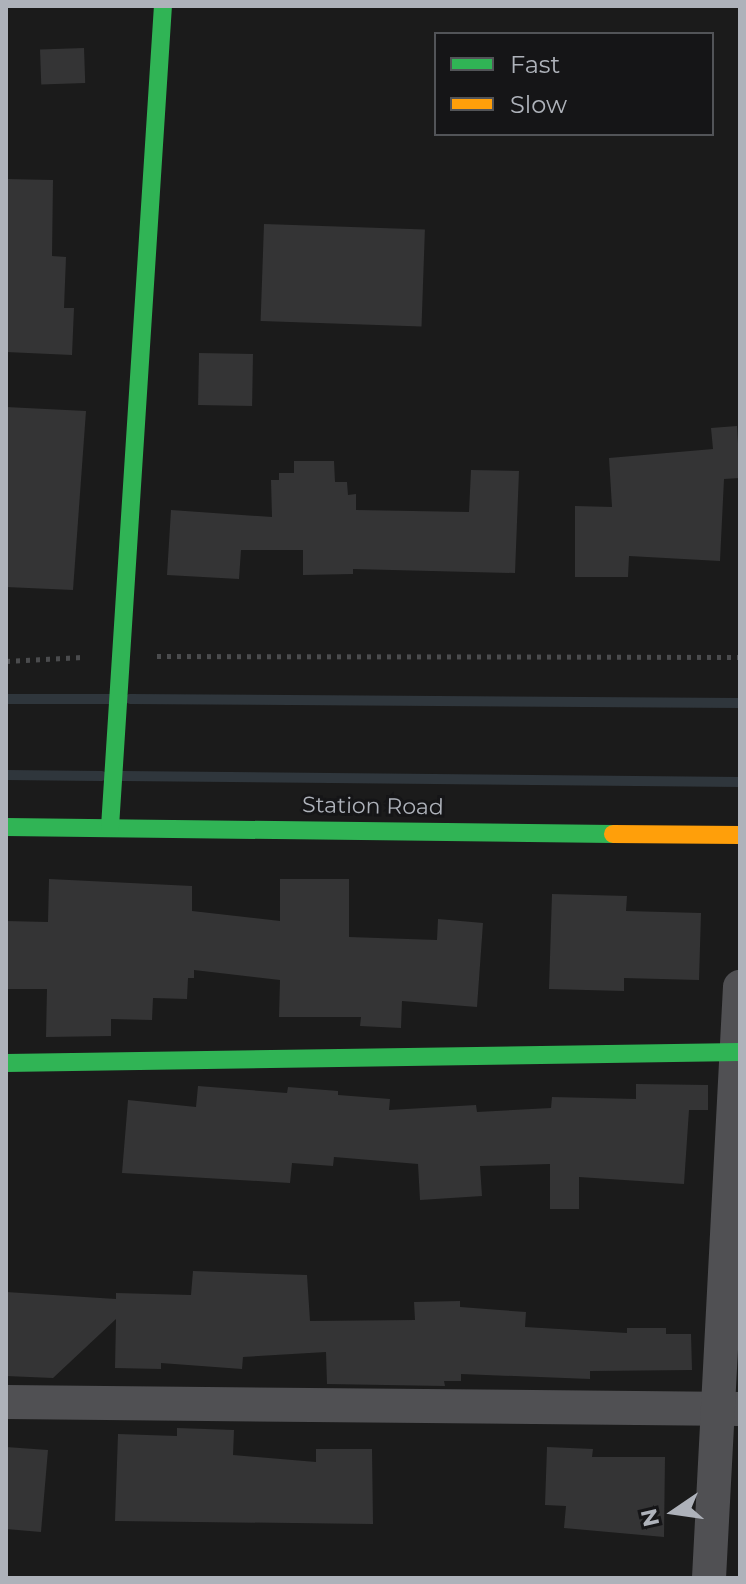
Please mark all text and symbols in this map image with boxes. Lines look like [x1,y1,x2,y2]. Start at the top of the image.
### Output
legend [434,32,714,136]
text: Fast [510,50,560,79]
text: Slow [510,90,567,119]
street label: Station Road [302,792,444,820]
north arrow [634,1472,714,1552]
text: N [635,1506,665,1529]

